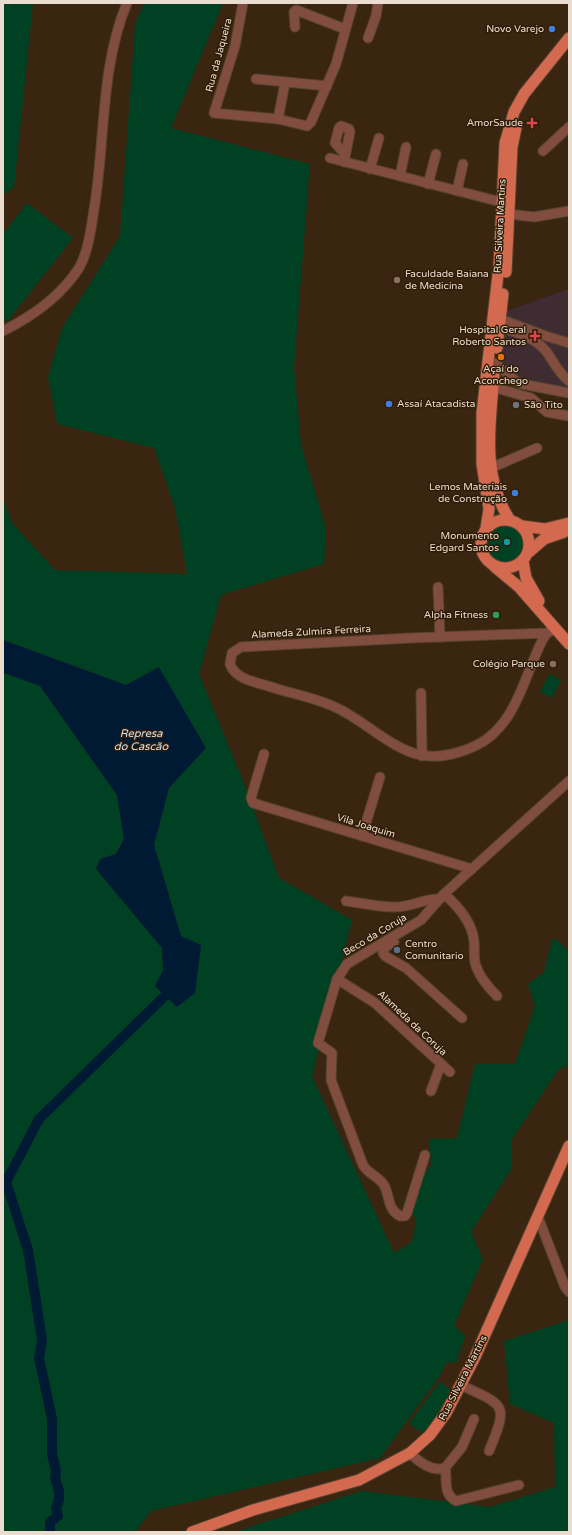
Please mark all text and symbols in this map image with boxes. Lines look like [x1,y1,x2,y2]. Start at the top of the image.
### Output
street label: Rua da Jaqueira [203,17,235,93]
place label: Novo Varejo [486,23,544,35]
marker: Novo Varejo [547,24,557,34]
place label: AmorSaude [467,117,523,129]
marker: AmorSaude [526,117,538,129]
street label: Rua Silveira Martins [492,178,508,273]
place label: Faculdade Baiana de Medicina [405,268,489,292]
marker: Faculdade Baiana de Medicina [392,275,402,285]
place label: Hospital Geral Roberto Santos [452,324,526,348]
marker: Hospital Geral Roberto Santos [529,330,541,342]
marker: Açaí do Aconchego [496,352,506,362]
place label: Açaí do Aconchego [474,363,528,387]
place label: Assaí Atacadista [397,398,475,410]
marker: Assaí Atacadista [384,399,394,409]
place label: São Tito [524,399,563,411]
marker: São Tito [511,400,521,410]
place label: Lemos Materiais de Construção [429,481,507,505]
marker: Lemos Materiais de Construção [510,488,520,498]
place label: Monumento Edgard Santos [430,530,499,554]
marker: Monumento Edgard Santos [502,537,512,547]
place label: Alpha Fitness [424,609,488,621]
marker: Alpha Fitness [491,610,501,620]
street label: Alameda Zulmira Ferreira [251,623,371,641]
place label: Colégio Parque [473,658,545,670]
marker: Colégio Parque [548,659,558,669]
water label: Represa do Cascão [114,727,169,753]
street label: Vila Joaquim [335,811,397,841]
street label: Beco da Coruja [341,911,409,959]
place label: Centro Comunitario [405,938,464,962]
marker: Centro Comunitario [392,945,402,955]
street label: Alameda da Coruja [375,988,449,1058]
street label: Rua Silveira Martins [436,1333,490,1423]

